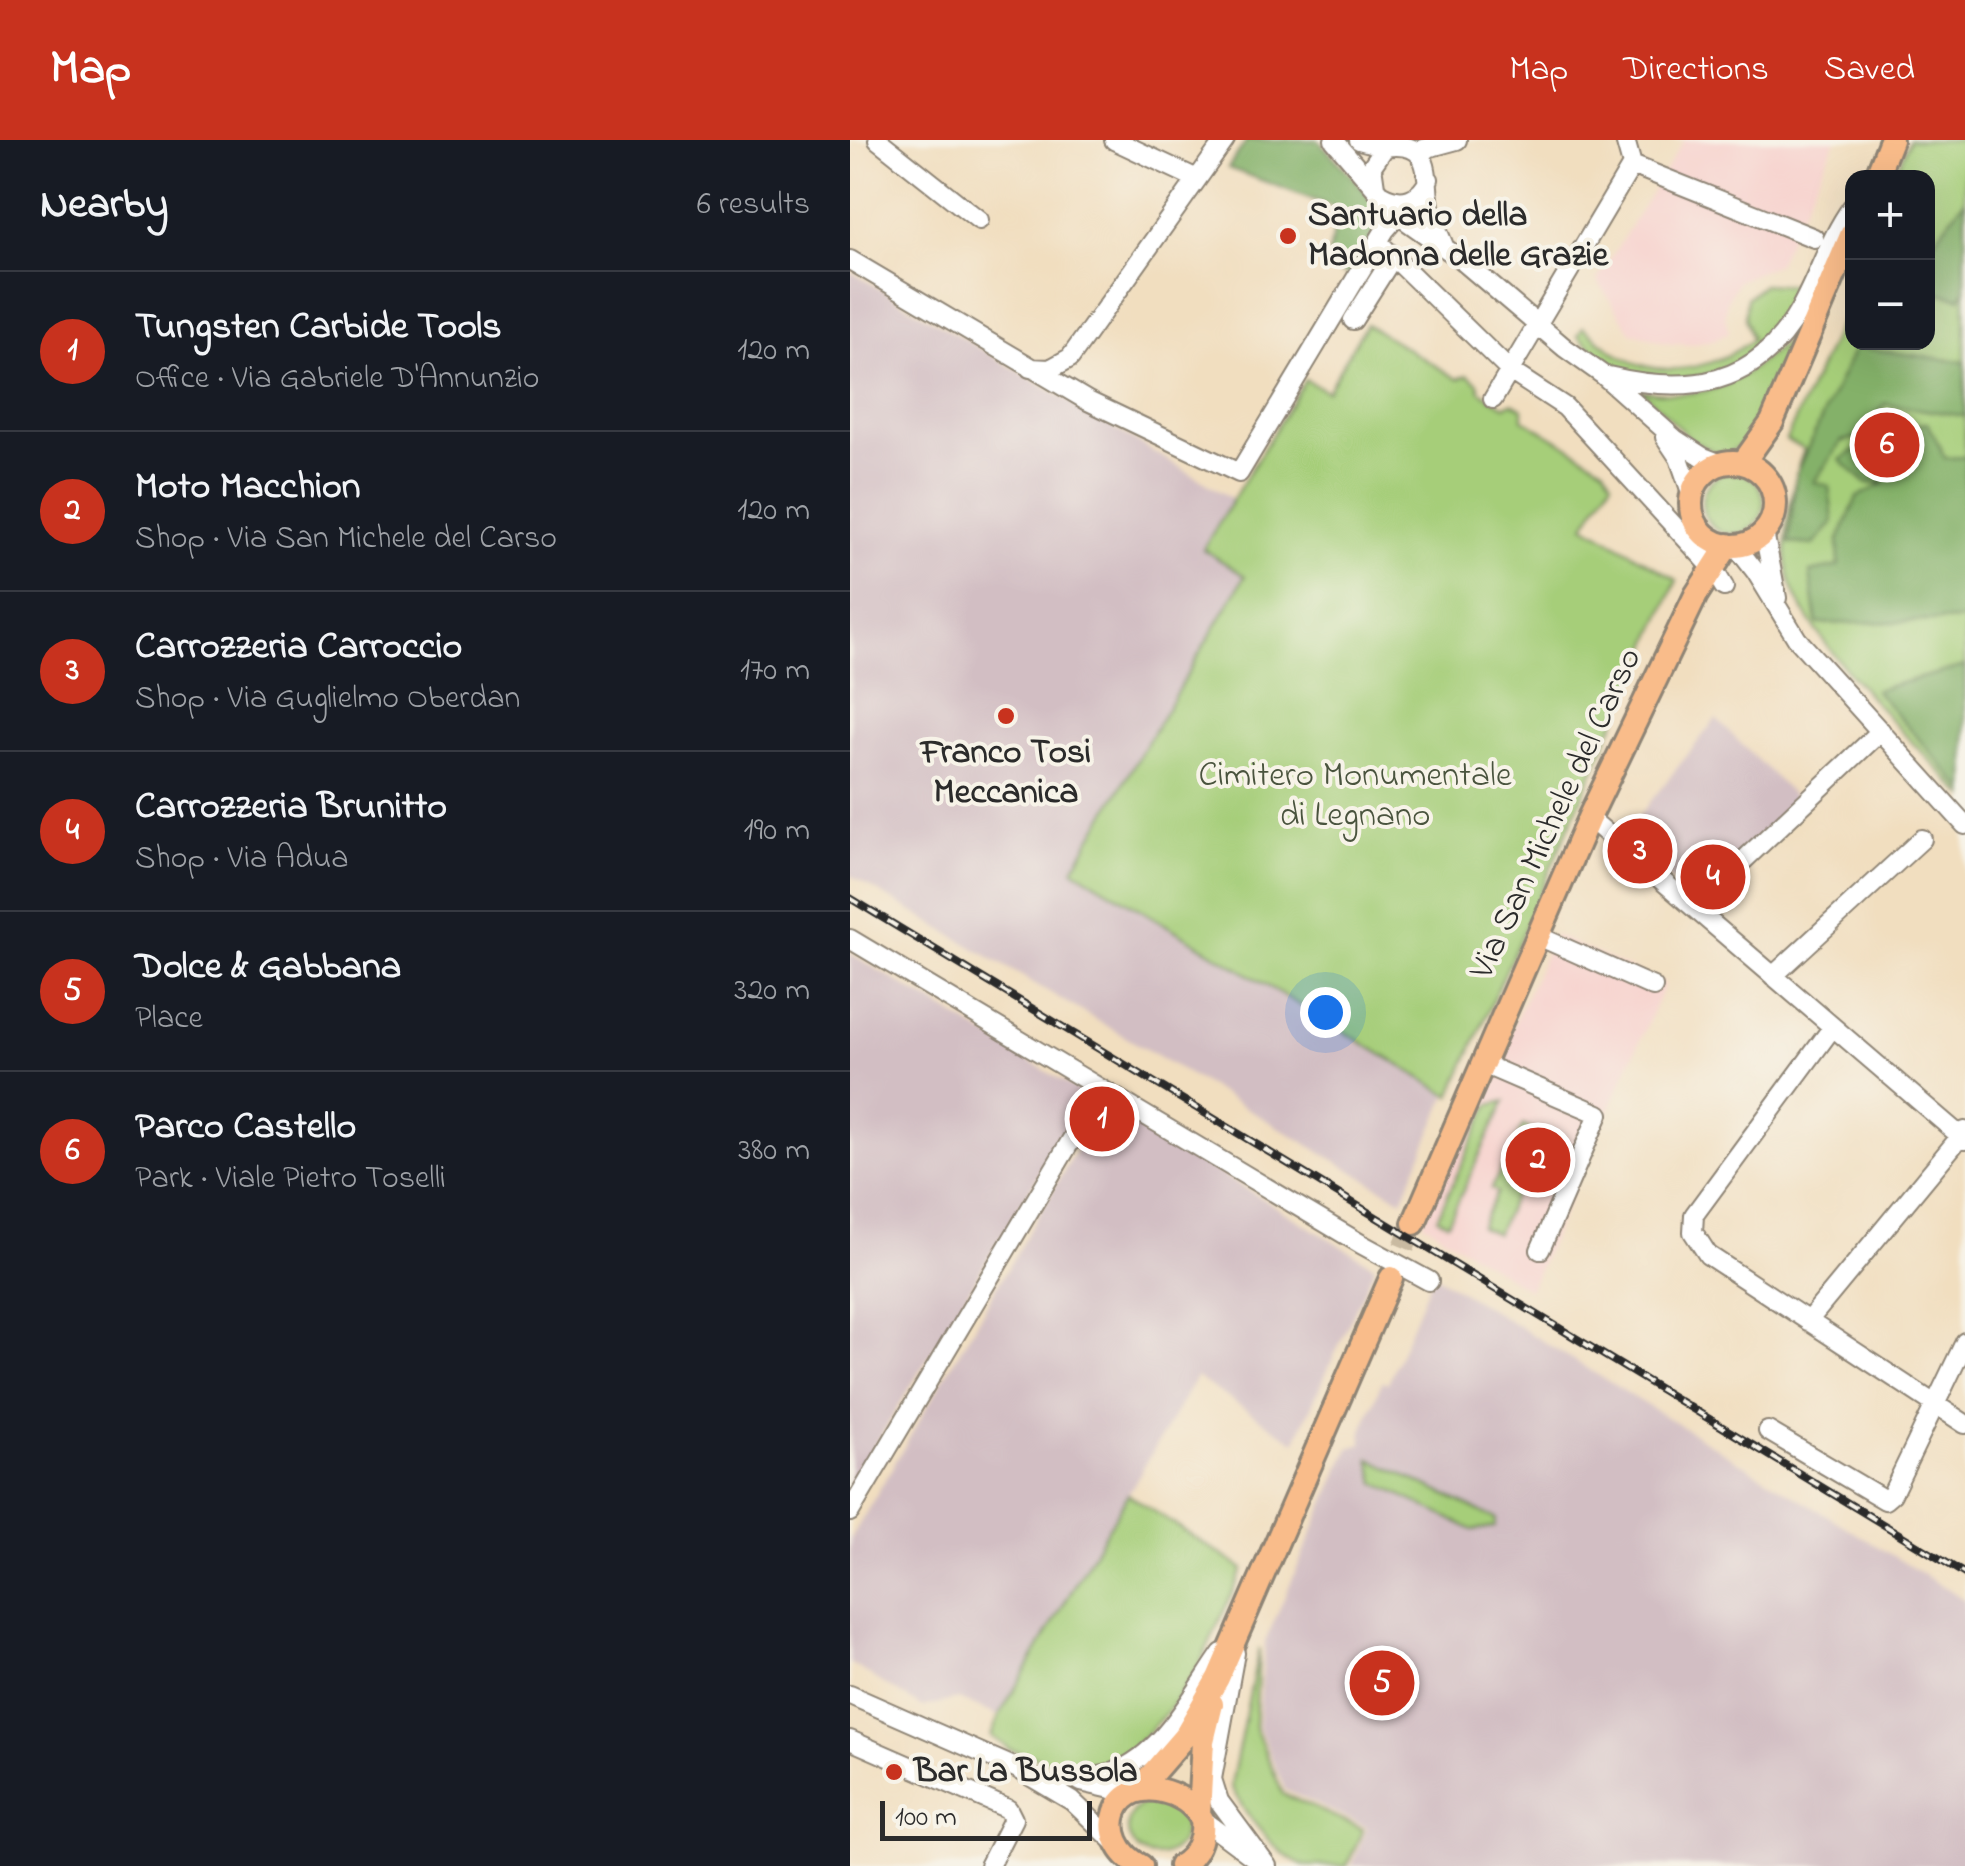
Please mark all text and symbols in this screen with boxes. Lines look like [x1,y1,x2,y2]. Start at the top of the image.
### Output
text: Map [50,35,131,105]
text: Map [1509,45,1568,96]
text: Directions [1623,45,1769,96]
text: Saved [1824,45,1915,96]
map controls [1845,170,1935,350]
button: + [1845,170,1935,260]
text: Nearby [40,175,168,236]
text: 6 results [697,182,810,229]
place label: Santuario della Madonna delle Grazie [1308,191,1609,282]
marker: Santuario della Madonna delle Grazie [1277,225,1299,247]
button: − [1845,260,1935,350]
text: Tungsten Carbide Tools [135,300,502,356]
text: 1 [67,328,78,375]
text: 120 m [737,328,810,375]
text: Office · Via Gabriele D'Annunzio [135,356,539,403]
pin: 6 [1854,408,1920,482]
text: Moto Macchion [135,460,361,516]
text: 2 [65,488,80,535]
text: 120 m [737,488,810,535]
text: Shop · Via San Michele del Carso [135,516,557,563]
text: Carrozzeria Carroccio [135,620,462,676]
street label: Via San Michele del Carso [1457,640,1656,989]
text: 3 [66,648,79,695]
text: 170 m [740,648,810,695]
text: Shop · Via Guglielmo Oberdan [135,676,520,723]
marker: Franco Tosi Meccanica [995,705,1017,727]
place label: Franco Tosi Meccanica [919,728,1091,819]
park label: Cimitero Monumentale di Legnano [1198,751,1512,842]
text: Carrozzeria Brunitto [135,780,447,836]
text: 4 [66,808,79,855]
text: 190 m [744,808,810,855]
pin: 3 [1608,814,1672,888]
text: Shop · Via Adua [135,836,348,883]
pin: 4 [1680,840,1746,914]
text: Dolce & Gabbana [135,940,401,996]
text: 5 [63,968,82,1015]
text: 320 m [734,968,810,1015]
your location [1300,987,1351,1038]
text: Place [135,996,203,1043]
pin: 1 [1070,1082,1134,1156]
text: Parco Castello [135,1100,356,1156]
pin: 2 [1506,1122,1570,1198]
text: 6 [65,1128,80,1175]
text: 380 m [738,1128,810,1175]
text: Park · Viale Pietro Toselli [135,1156,446,1203]
pin: 5 [1350,1646,1414,1720]
place label: Bar La Bussola [912,1747,1138,1798]
marker: Bar La Bussola [883,1761,905,1783]
scale bar [880,1796,1092,1840]
text: 100 m [895,1798,957,1839]

